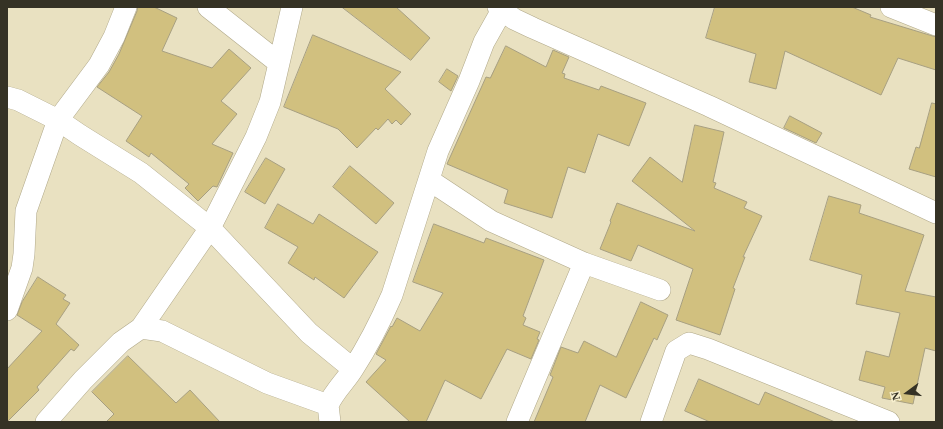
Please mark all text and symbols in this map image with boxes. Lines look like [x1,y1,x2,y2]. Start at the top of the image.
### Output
north arrow [887,373,927,413]
text: N [889,391,902,402]

